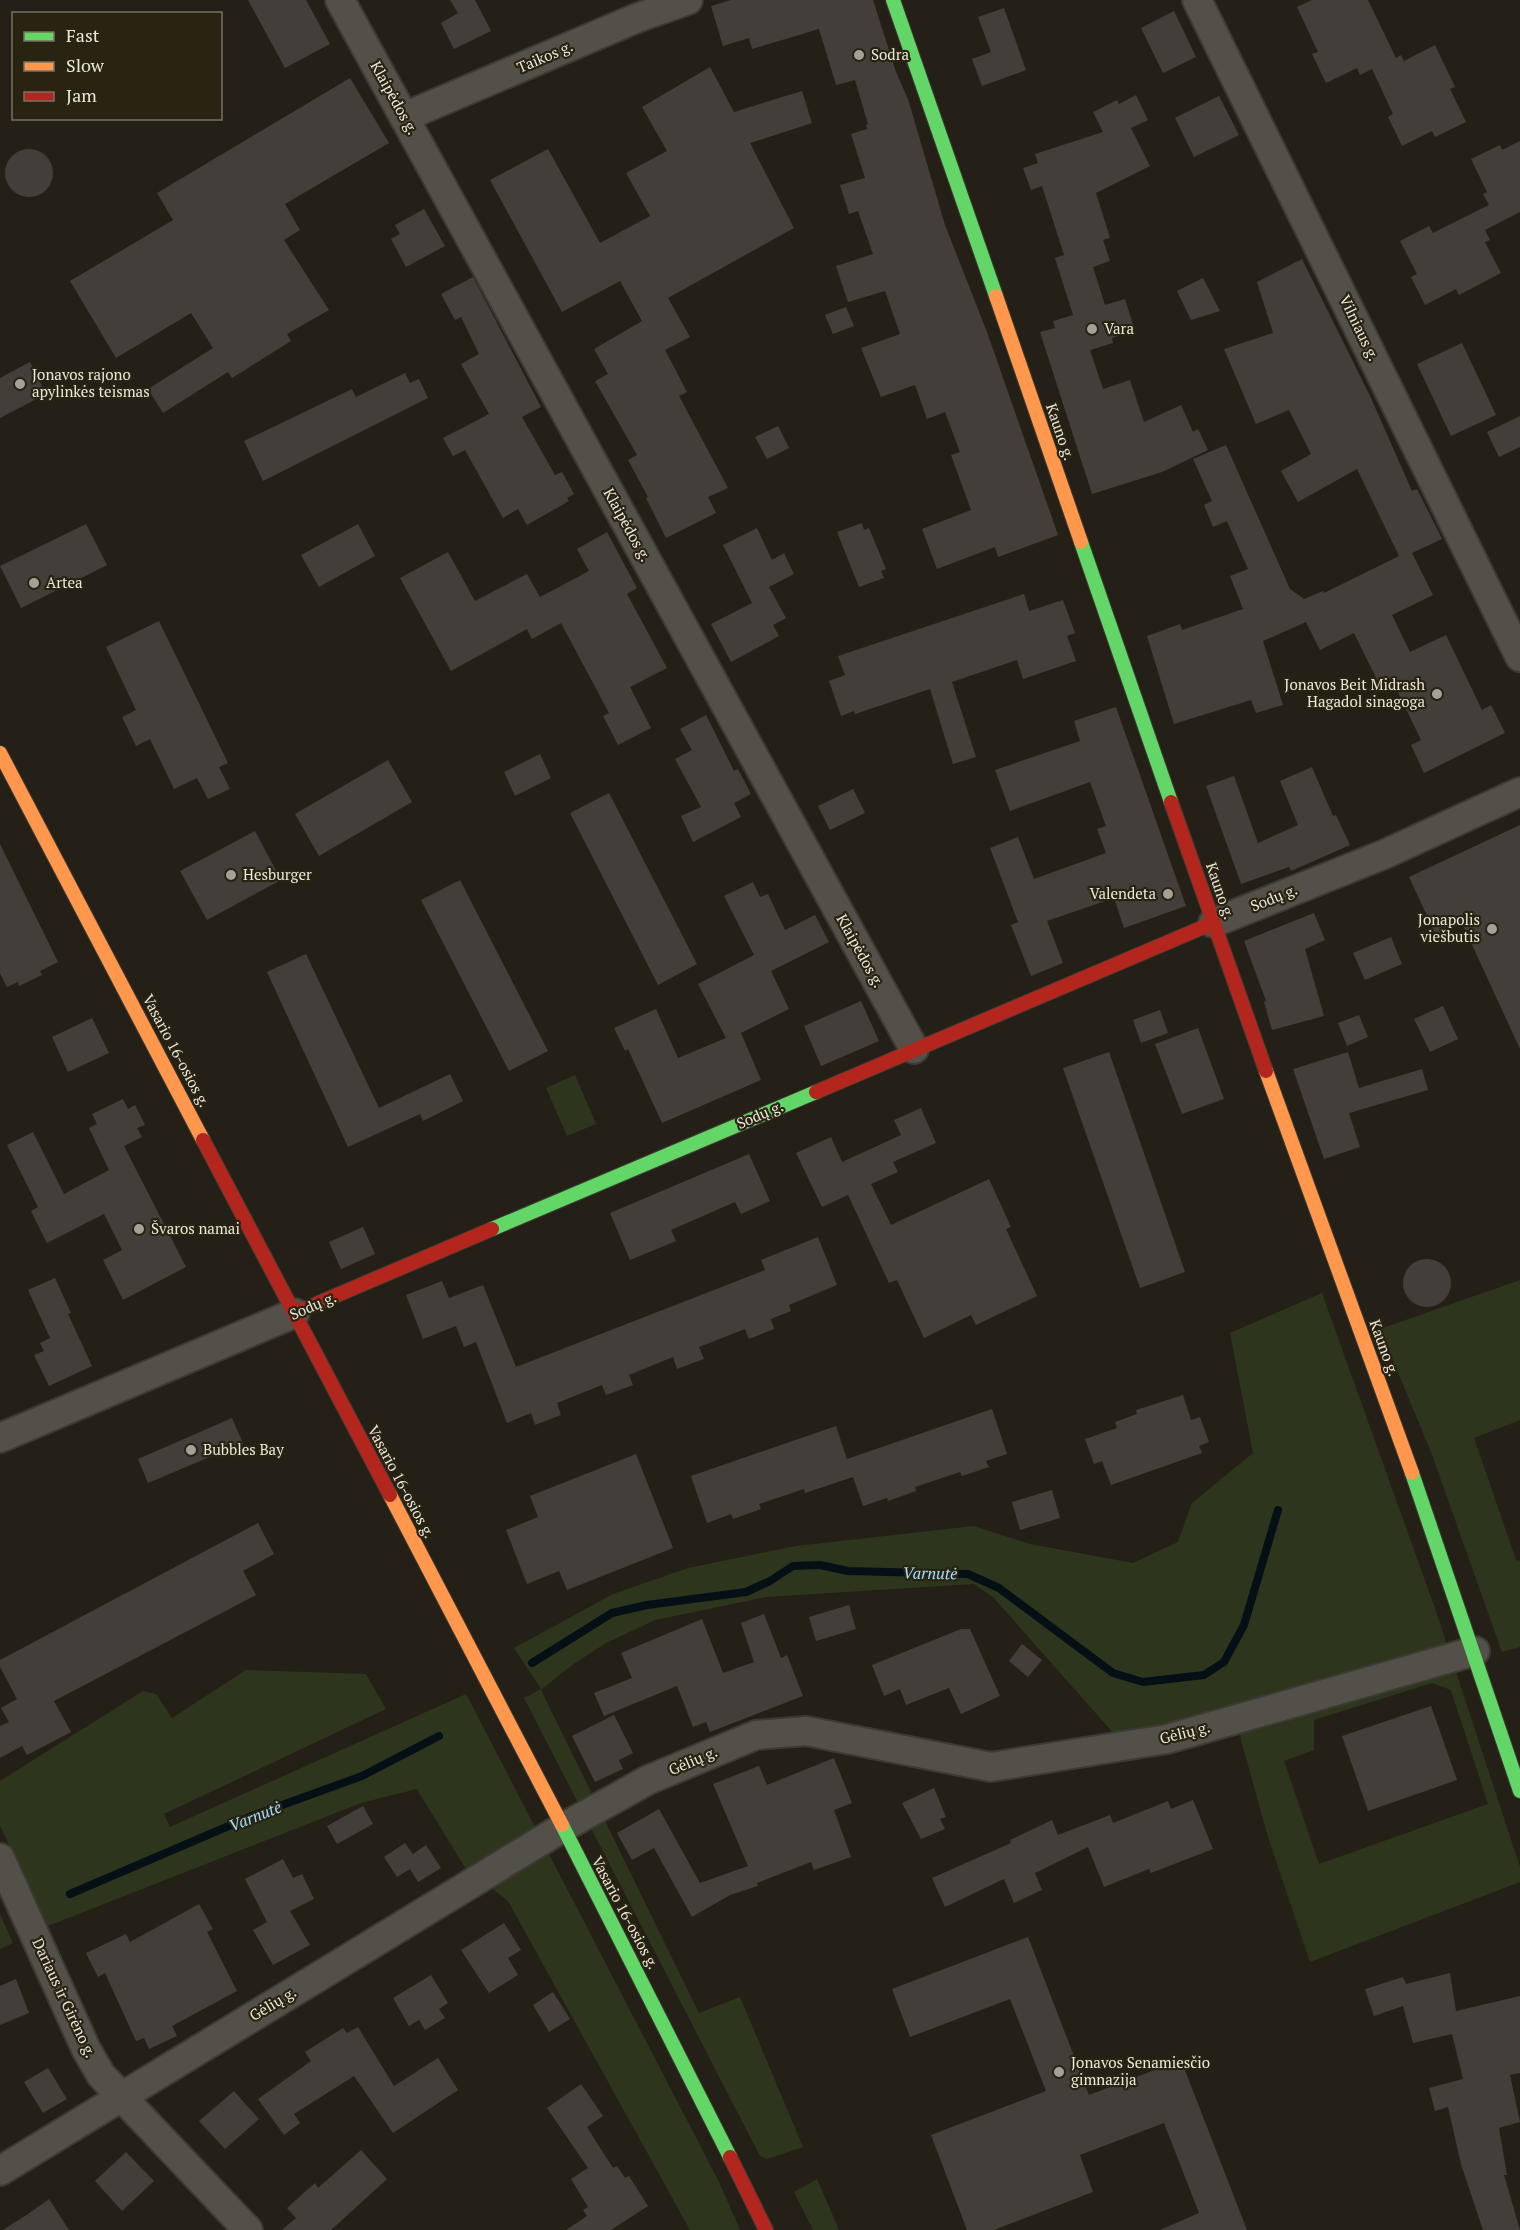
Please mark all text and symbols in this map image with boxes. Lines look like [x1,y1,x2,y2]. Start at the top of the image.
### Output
legend [12,12,222,120]
text: Fast [66,23,100,47]
street label: Taikos g. [514,35,576,77]
place label: Sodra [871,44,909,64]
marker: Sodra [852,48,866,62]
text: Slow [66,53,105,77]
street label: Klaipėdos g. [366,57,423,138]
text: Jam [66,83,97,107]
street label: Vilniaus g. [1335,291,1384,364]
place label: Vara [1104,318,1134,338]
marker: Vara [1085,322,1099,336]
place label: Jonavos rajono apylinkės teismas [32,364,150,401]
marker: Jonavos rajono apylinkės teismas [13,377,27,391]
street label: Kauno g. [1042,401,1080,463]
street label: Klaipėdos g. [599,484,656,565]
place label: Artea [46,572,83,592]
marker: Artea [27,576,41,590]
place label: Jonavos Beit Midrash Hagadol sinagoga [1284,674,1425,711]
marker: Jonavos Beit Midrash Hagadol sinagoga [1430,687,1444,701]
street label: Kauno g. [1202,860,1240,922]
place label: Hesburger [243,864,312,884]
marker: Hesburger [224,868,238,882]
street label: Sodų g. [1247,879,1300,916]
place label: Valendeta [1089,883,1156,903]
marker: Valendeta [1161,887,1175,901]
place label: Jonapolis viešbutis [1418,909,1480,946]
street label: Klaipėdos g. [832,910,889,991]
marker: Jonapolis viešbutis [1485,922,1499,936]
street label: Vasario 16-osios g. [139,991,215,1110]
street label: Sodų g. [733,1095,786,1133]
place label: Švaros namai [151,1218,240,1238]
marker: Švaros namai [132,1222,146,1236]
street label: Sodų g. [286,1286,339,1324]
street label: Kauno g. [1365,1317,1404,1379]
street label: Vasario 16-osios g. [364,1422,440,1541]
place label: Bubbles Bay [203,1439,284,1459]
marker: Bubbles Bay [184,1443,198,1457]
water label: Varnutė [902,1562,958,1584]
street label: Gėlių g. [1157,1716,1212,1748]
street label: Gėlių g. [665,1741,720,1779]
water label: Varnutė [225,1796,285,1836]
street label: Vasario 16-osios g. [588,1853,664,1972]
street label: Dariaus ir Girėno g. [28,1935,101,2061]
street label: Gėlių g. [245,1981,300,2025]
place label: Jonavos Senamiesčio gimnazija [1071,2052,1210,2089]
marker: Jonavos Senamiesčio gimnazija [1052,2065,1066,2079]

